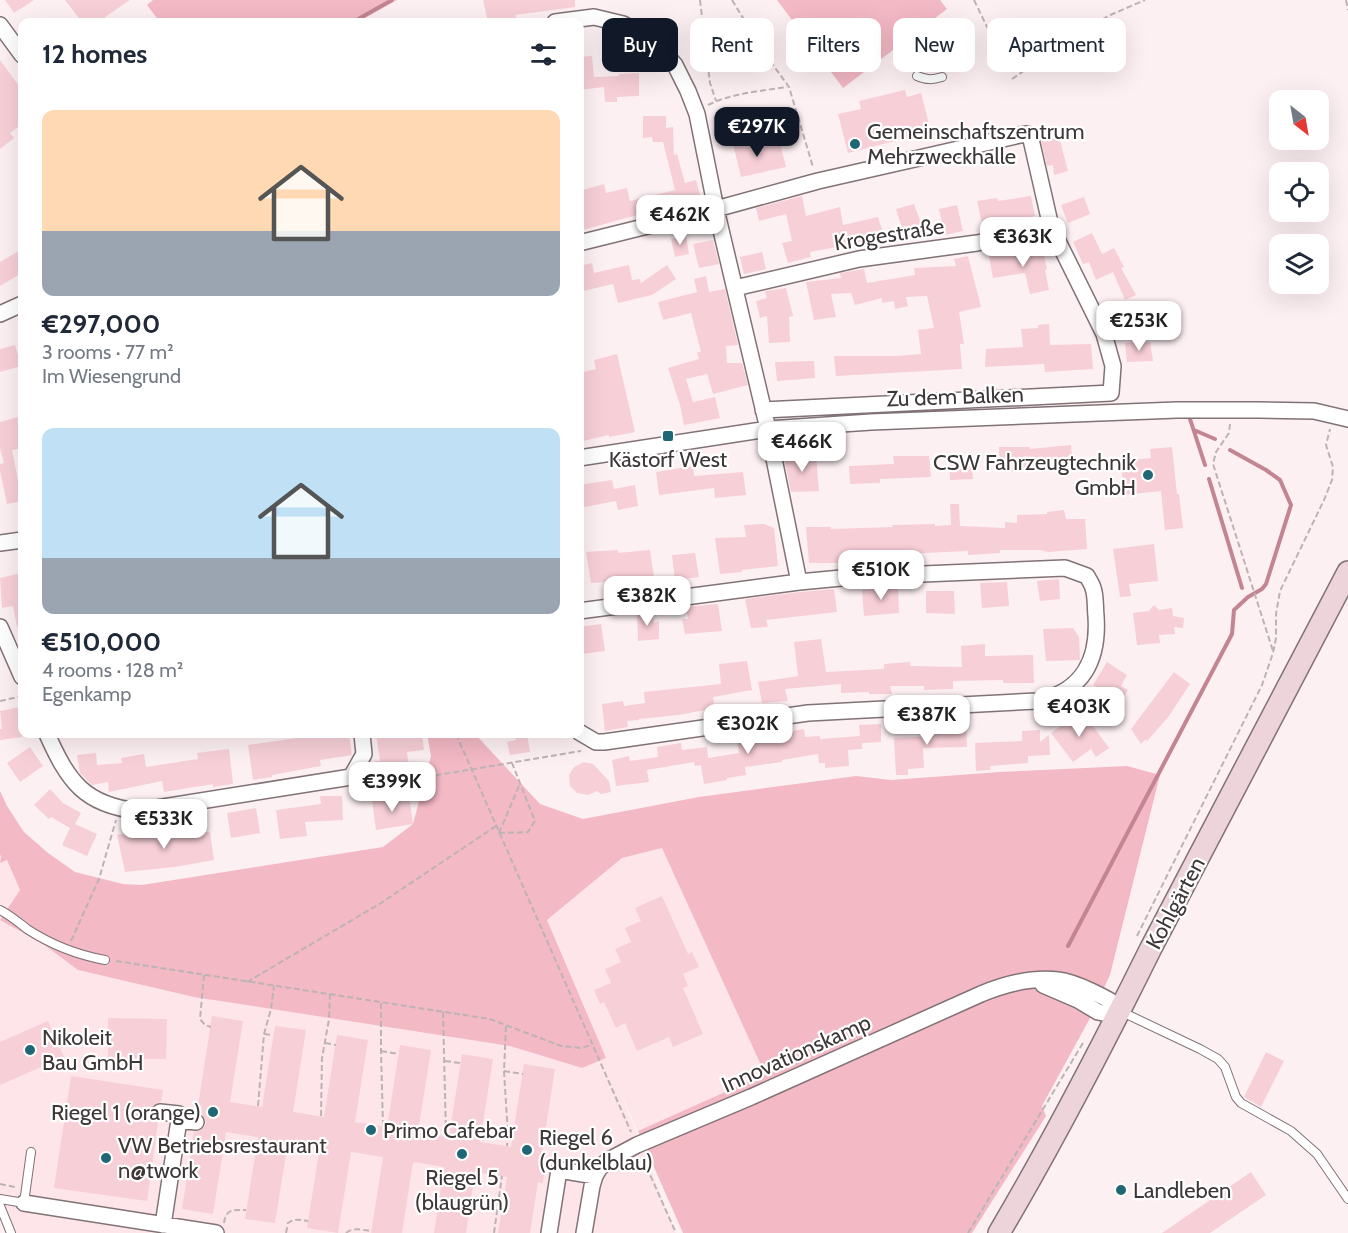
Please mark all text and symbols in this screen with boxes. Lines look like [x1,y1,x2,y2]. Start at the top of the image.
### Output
chip: Buy [602,18,678,72]
chip: Rent [690,18,774,72]
chip: Filters [786,18,881,72]
chip: New [893,18,975,72]
chip: Apartment [987,18,1126,72]
text: 12 homes [42,38,147,70]
icon: filters [527,38,560,71]
north arrow [1269,90,1329,150]
map controls [1269,90,1329,294]
pin: €297K [715,107,799,158]
text: €297K [728,114,786,138]
place label: Gemeinschaftszentrum Mehrzweckhalle [867,118,1084,170]
marker: Gemeinschaftszentrum Mehrzweckhalle [848,137,862,151]
icon: home [247,149,355,257]
button: locate [1269,162,1329,222]
pin: €462K [638,195,722,246]
text: €462K [650,202,710,226]
street label: Krogestraße [832,212,946,257]
pin: €363K [981,217,1065,268]
text: €363K [994,224,1052,248]
button: layers [1269,234,1329,294]
pin: €253K [1097,301,1181,352]
text: €297,000 [42,308,160,340]
text: €253K [1110,308,1168,332]
text: 3 rooms · 77 m² [42,340,174,364]
text: Im Wiesengrund [42,364,181,388]
street label: Zu dem Balken [886,381,1024,412]
pin: €466K [760,422,844,473]
marker: Kästorf West [661,429,675,443]
text: €466K [772,429,832,453]
place label: Kästorf West [609,446,728,473]
place label: CSW Fahrzeugtechnik GmbH [933,449,1136,501]
icon: home [247,467,355,575]
marker: CSW Fahrzeugtechnik GmbH [1141,468,1155,482]
pin: €510K [839,550,923,601]
text: €510K [852,557,910,581]
pin: €382K [605,576,689,627]
text: €382K [618,583,676,607]
text: €510,000 [42,626,161,658]
text: 4 rooms · 128 m² [42,658,184,682]
text: Egenkamp [42,682,131,706]
pin: €403K [1037,687,1121,738]
text: €403K [1048,694,1110,718]
pin: €387K [885,695,969,746]
text: €387K [898,702,956,726]
pin: €302K [706,704,790,755]
text: €302K [718,711,778,735]
pin: €399K [350,762,434,813]
text: €399K [363,769,421,793]
pin: €533K [122,799,206,850]
text: €533K [135,806,193,830]
street label: Kohlgärten [1140,853,1211,954]
street label: Innovationskamp [717,1009,875,1098]
place label: Nikoleit Bau GmbH [42,1024,143,1076]
marker: Nikoleit Bau GmbH [23,1043,37,1057]
place label: Riegel 1 (orange) [51,1099,201,1126]
marker: Riegel 1 (orange) [206,1105,220,1119]
place label: Primo Cafebar [383,1117,515,1144]
marker: Primo Cafebar [364,1123,378,1137]
place label: Riegel 6 (dunkelblau) [539,1124,653,1176]
place label: VW Betriebsrestaurant n@twork [118,1132,327,1184]
marker: Riegel 6 (dunkelblau) [520,1143,534,1157]
marker: Riegel 5 (blaugrün) [455,1147,469,1161]
marker: VW Betriebsrestaurant n@twork [99,1151,113,1165]
place label: Riegel 5 (blaugrün) [415,1164,509,1216]
place label: Landleben [1133,1177,1231,1204]
marker: Landleben [1114,1183,1128,1197]

